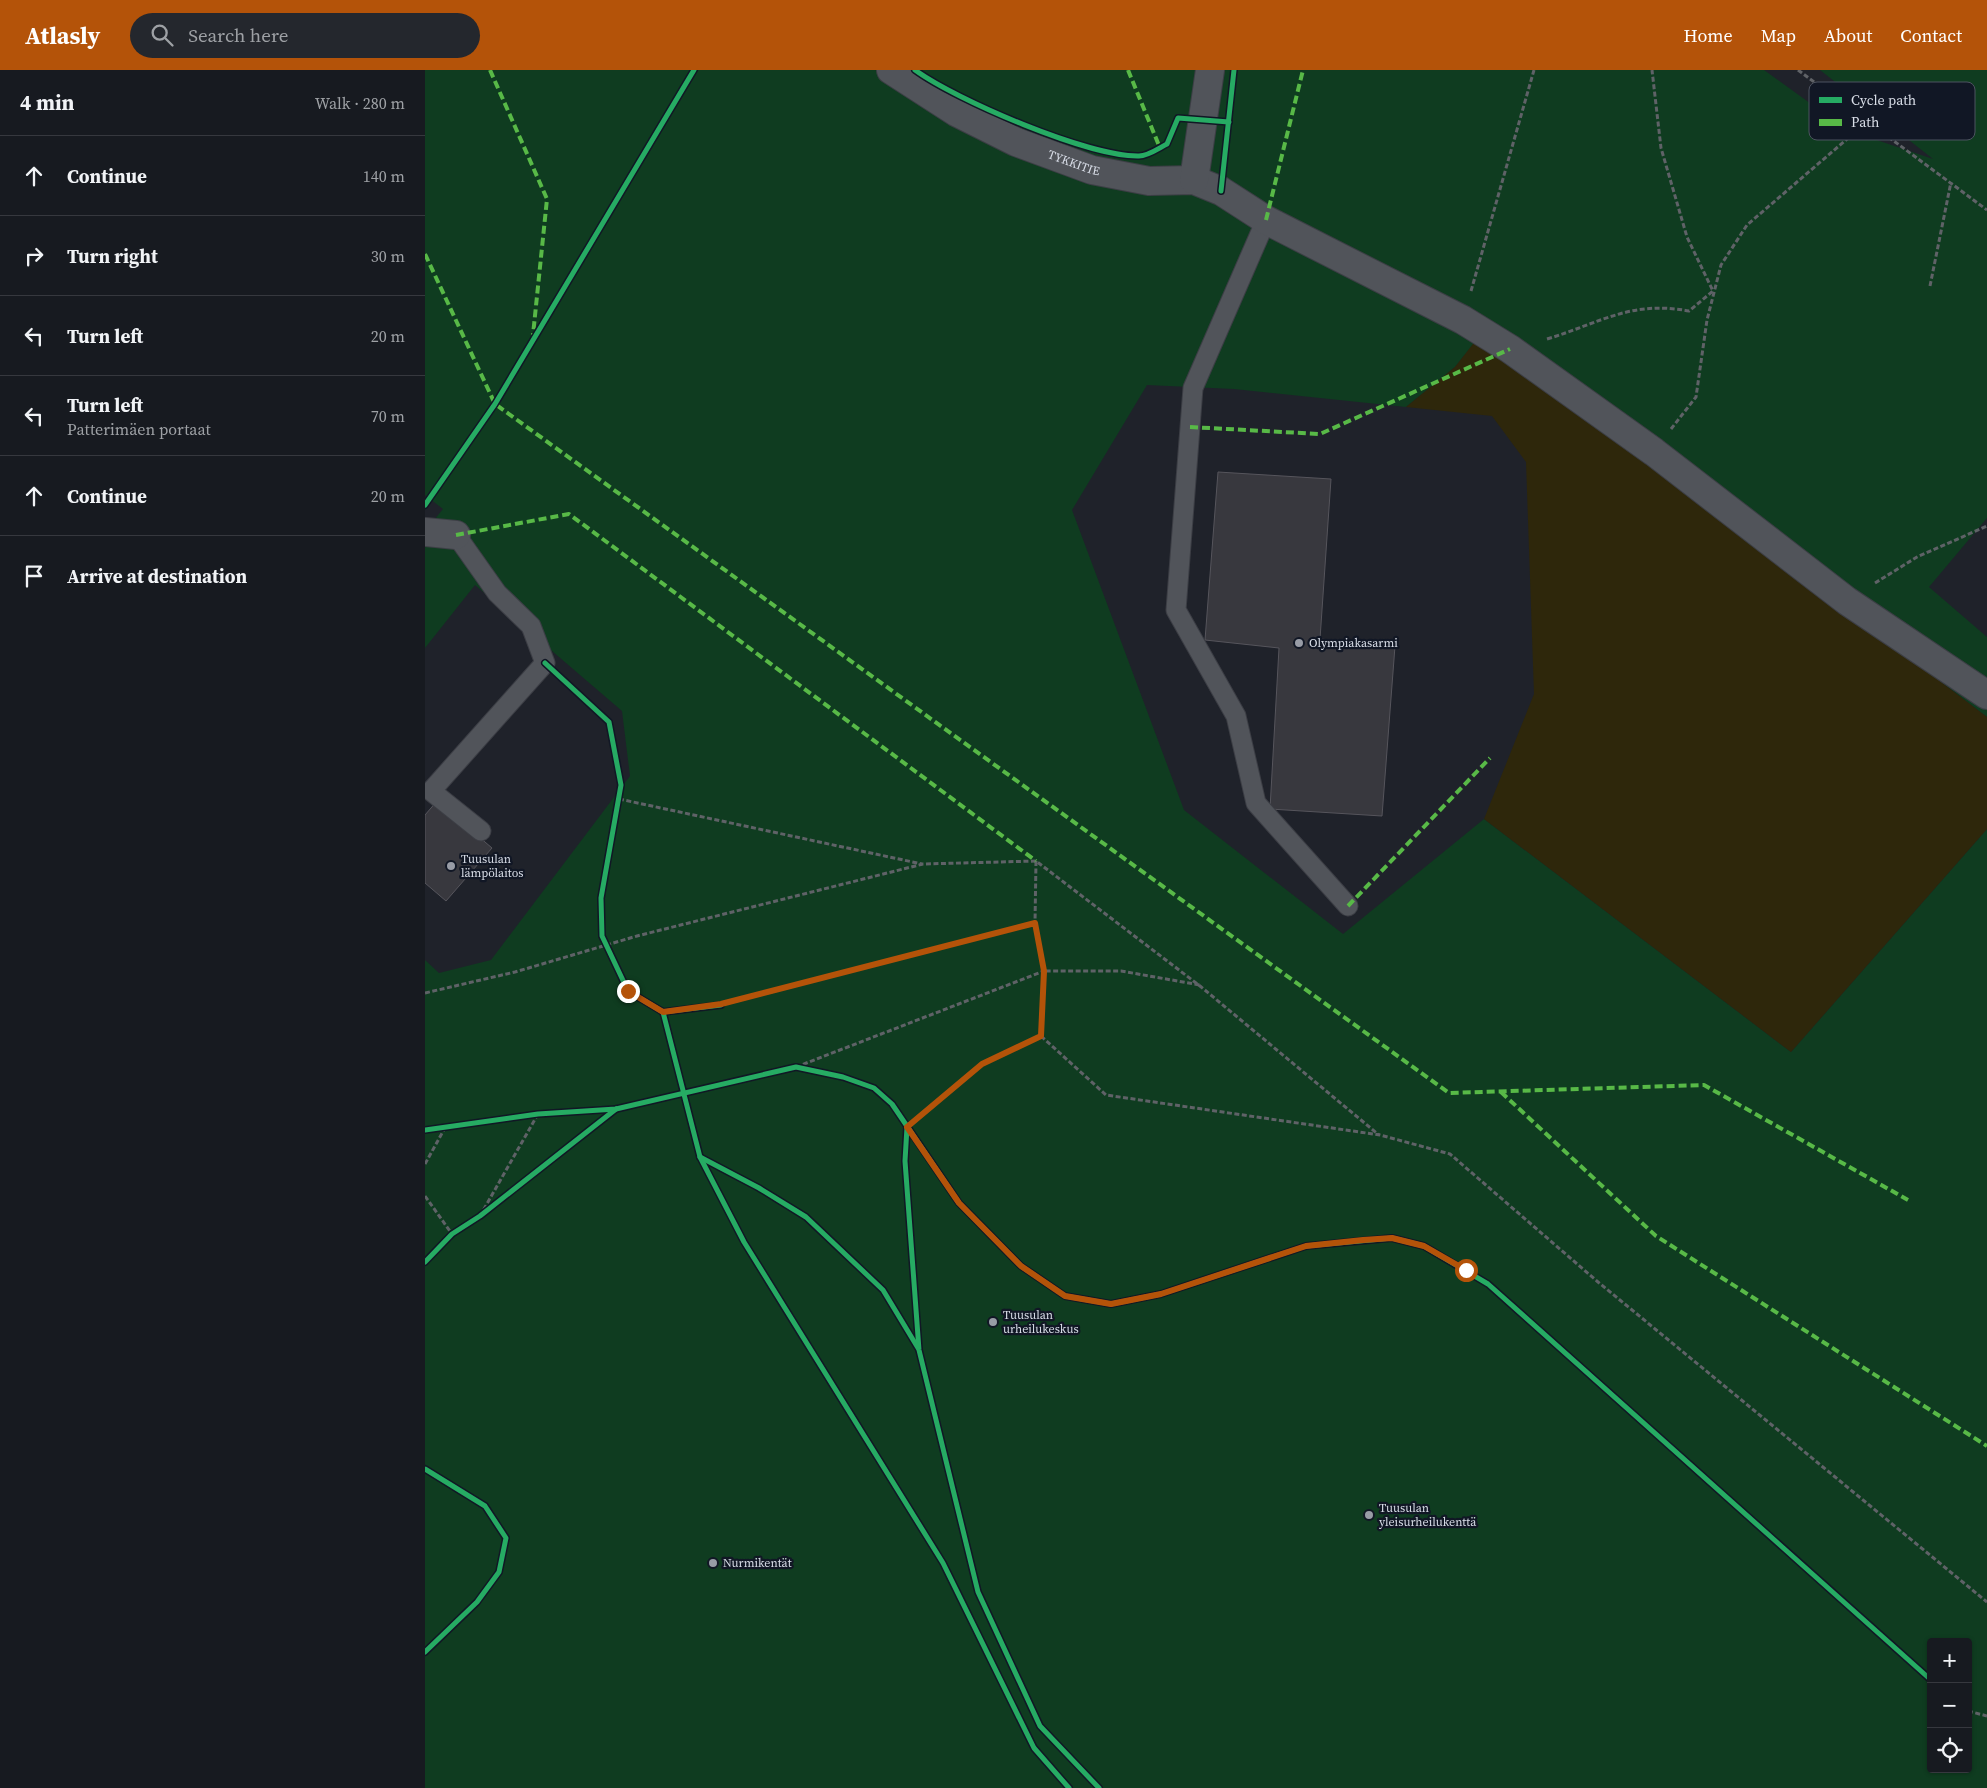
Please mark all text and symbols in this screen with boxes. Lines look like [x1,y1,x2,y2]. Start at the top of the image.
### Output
search box [130,13,480,58]
text: Atlasly [25,19,100,52]
icon: search [148,21,176,49]
text: Search here [188,22,288,48]
text: Home [1684,23,1733,48]
text: Map [1761,23,1796,48]
text: About [1824,23,1872,48]
text: Contact [1900,23,1962,48]
legend [1809,82,1975,140]
text: 4 min [20,88,75,117]
text: Cycle path [1851,90,1916,110]
text: Walk · 280 m [315,92,405,114]
text: Path [1851,112,1879,132]
street label: TYKKITIE [1045,146,1101,179]
icon: ahead [20,162,48,190]
text: Continue [67,163,147,189]
text: 140 m [363,165,405,187]
icon: right [20,242,48,270]
text: Turn right [67,243,158,269]
text: 30 m [371,245,405,267]
icon: left [20,322,48,350]
text: Turn left [67,323,143,349]
text: 20 m [371,325,405,347]
text: Turn left [67,392,143,418]
icon: left [20,402,48,430]
text: 70 m [371,405,405,427]
text: Patterimäen portaat [67,418,211,440]
icon: ahead [20,482,48,510]
text: Continue [67,483,147,509]
text: 20 m [371,485,405,507]
icon: arrive [20,562,48,590]
text: Arrive at destination [67,563,247,589]
place label: Olympiakasarmi [1309,635,1398,651]
marker: Olympiakasarmi [1293,637,1305,649]
place label: Tuusulan lämpölaitos [461,851,523,881]
marker: Tuusulan lämpölaitos [445,860,457,872]
route end [617,980,640,1003]
route start [1455,1259,1478,1282]
place label: Tuusulan urheilukeskus [1003,1307,1079,1337]
marker: Tuusulan urheilukeskus [987,1316,999,1328]
place label: Tuusulan yleisurheilukenttä [1379,1500,1477,1530]
marker: Tuusulan yleisurheilukenttä [1363,1509,1375,1521]
place label: Nurmikentät [723,1555,792,1571]
marker: Nurmikentät [707,1557,719,1569]
map controls [1927,1638,1972,1773]
button: + [1927,1638,1972,1683]
button: − [1927,1683,1972,1728]
button: locate [1927,1728,1972,1773]

